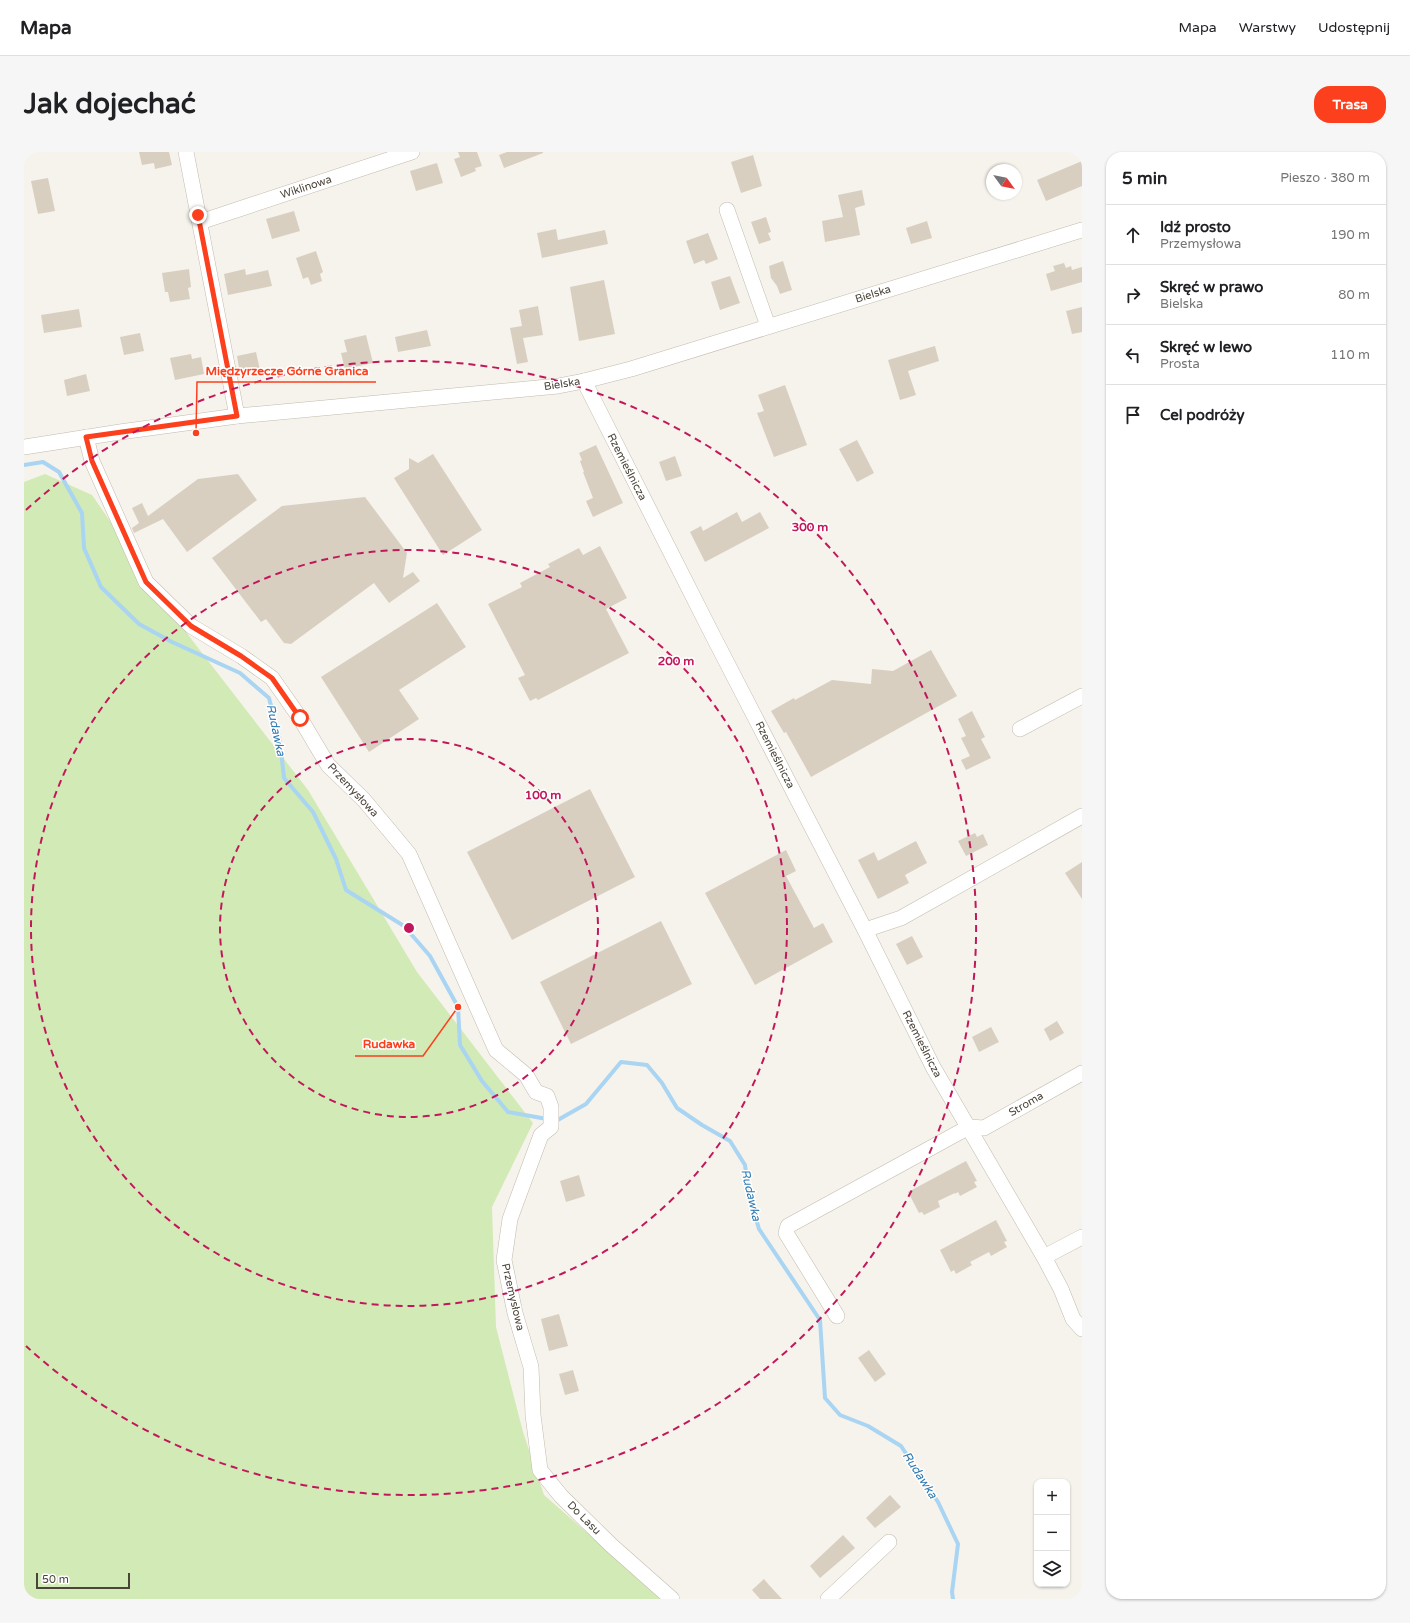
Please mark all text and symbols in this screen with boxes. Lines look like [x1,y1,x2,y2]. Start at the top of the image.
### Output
text: Mapa [20,17,72,39]
text: Mapa [1179,19,1217,36]
text: Warstwy [1239,19,1296,36]
text: Udostępnij [1318,19,1390,36]
button: Trasa [1314,86,1386,123]
text: Jak dojechać [24,87,196,121]
north arrow [986,164,1022,200]
text: 5 min [1122,168,1167,189]
text: Pieszo · 380 m [1280,170,1370,186]
street label: Wiklinowa [279,173,333,201]
route end [189,206,207,224]
text: Idź prosto [1160,218,1231,236]
icon: ahead [1122,224,1144,246]
text: 190 m [1330,227,1370,243]
text: Przemysłowa [1160,236,1241,252]
text: Skręć w prawo [1160,278,1263,296]
street label: Bielska [854,282,892,306]
icon: right [1122,284,1144,306]
text: 80 m [1338,287,1370,303]
text: Bielska [1160,296,1203,312]
text: Skręć w lewo [1160,338,1252,356]
icon: left [1122,344,1144,366]
text: 110 m [1330,347,1370,363]
text: Prosta [1160,356,1200,372]
callout: Międzyrzecze Górne Granica [197,358,376,382]
text: Międzyrzecze Górne Granica [206,364,369,379]
street label: Bielska [543,375,581,393]
icon: arrive [1122,404,1144,426]
text: Cel podróży [1160,406,1245,424]
street label: Rzemieślnicza [605,431,649,503]
text: 300 m [792,520,828,534]
text: 200 m [658,654,694,668]
water label: Rudawka [264,703,288,757]
route start [291,709,309,727]
street label: Rzemieślnicza [753,719,797,791]
street label: Przemysłowa [325,760,381,820]
text: 100 m [525,788,561,802]
centre of rings [402,921,416,935]
street label: Rzemieślnicza [900,1008,944,1080]
callout: Rudawka [355,1032,423,1056]
text: Rudawka [363,1037,416,1051]
street label: Stroma [1006,1089,1046,1119]
water label: Rudawka [738,1168,764,1223]
street label: Przemysłowa [499,1262,527,1332]
water label: Rudawka [900,1449,940,1501]
map controls [1034,1479,1070,1587]
button: + [1034,1479,1070,1515]
street label: Do Lasu [565,1499,603,1537]
button: − [1034,1515,1070,1551]
button: layers [1034,1551,1070,1587]
scale bar [36,1571,130,1590]
text: 50 m [42,1573,69,1586]

